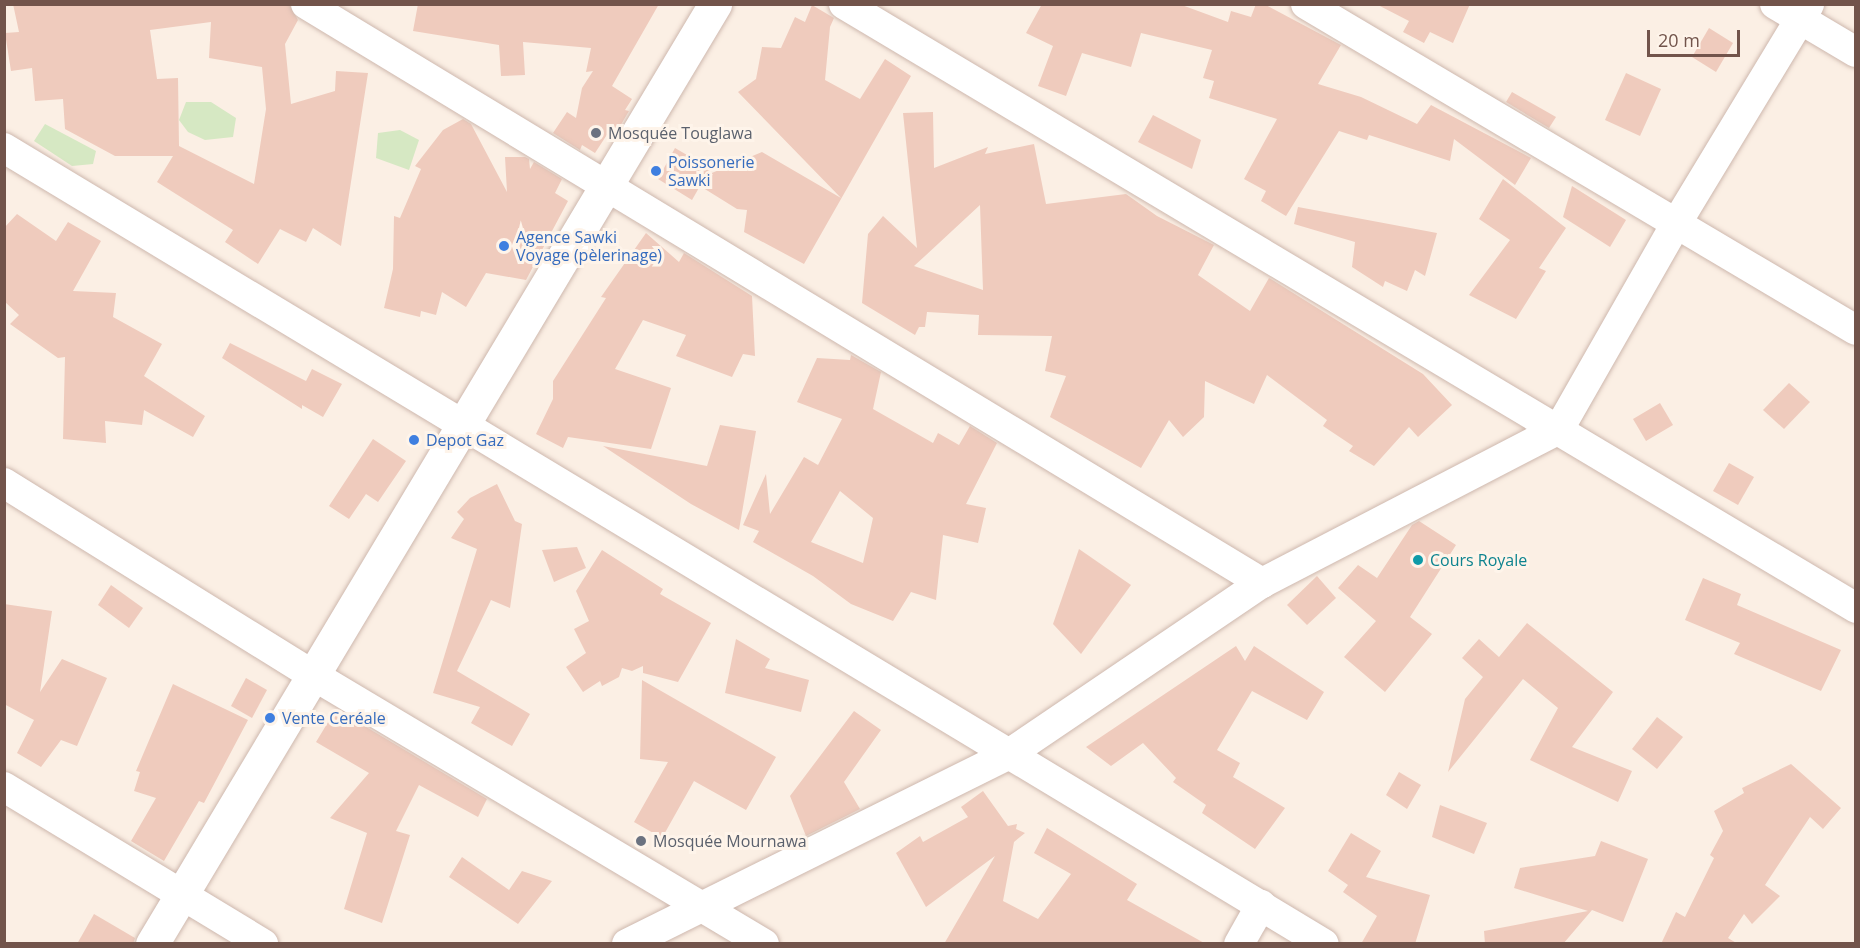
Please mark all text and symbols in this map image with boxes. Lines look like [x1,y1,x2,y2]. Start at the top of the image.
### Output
scale bar [1650,18,1743,56]
text: 20 m [1658,28,1700,52]
place label: Mosquée Touglawa [608,123,753,143]
marker: Mosquée Touglawa [589,126,603,140]
place label: Poissonerie Sawki [668,152,755,190]
marker: Poissonerie Sawki [649,164,663,178]
place label: Agence Sawki Voyage (pèlerinage) [516,227,662,265]
marker: Agence Sawki Voyage (pèlerinage) [497,239,511,253]
place label: Depot Gaz [426,430,504,450]
marker: Depot Gaz [407,433,421,447]
place label: Cours Royale [1430,550,1527,570]
marker: Cours Royale [1411,553,1425,567]
place label: Vente Ceréale [282,708,386,728]
marker: Vente Ceréale [263,711,277,725]
place label: Mosquée Mournawa [653,831,807,851]
marker: Mosquée Mournawa [634,834,648,848]

